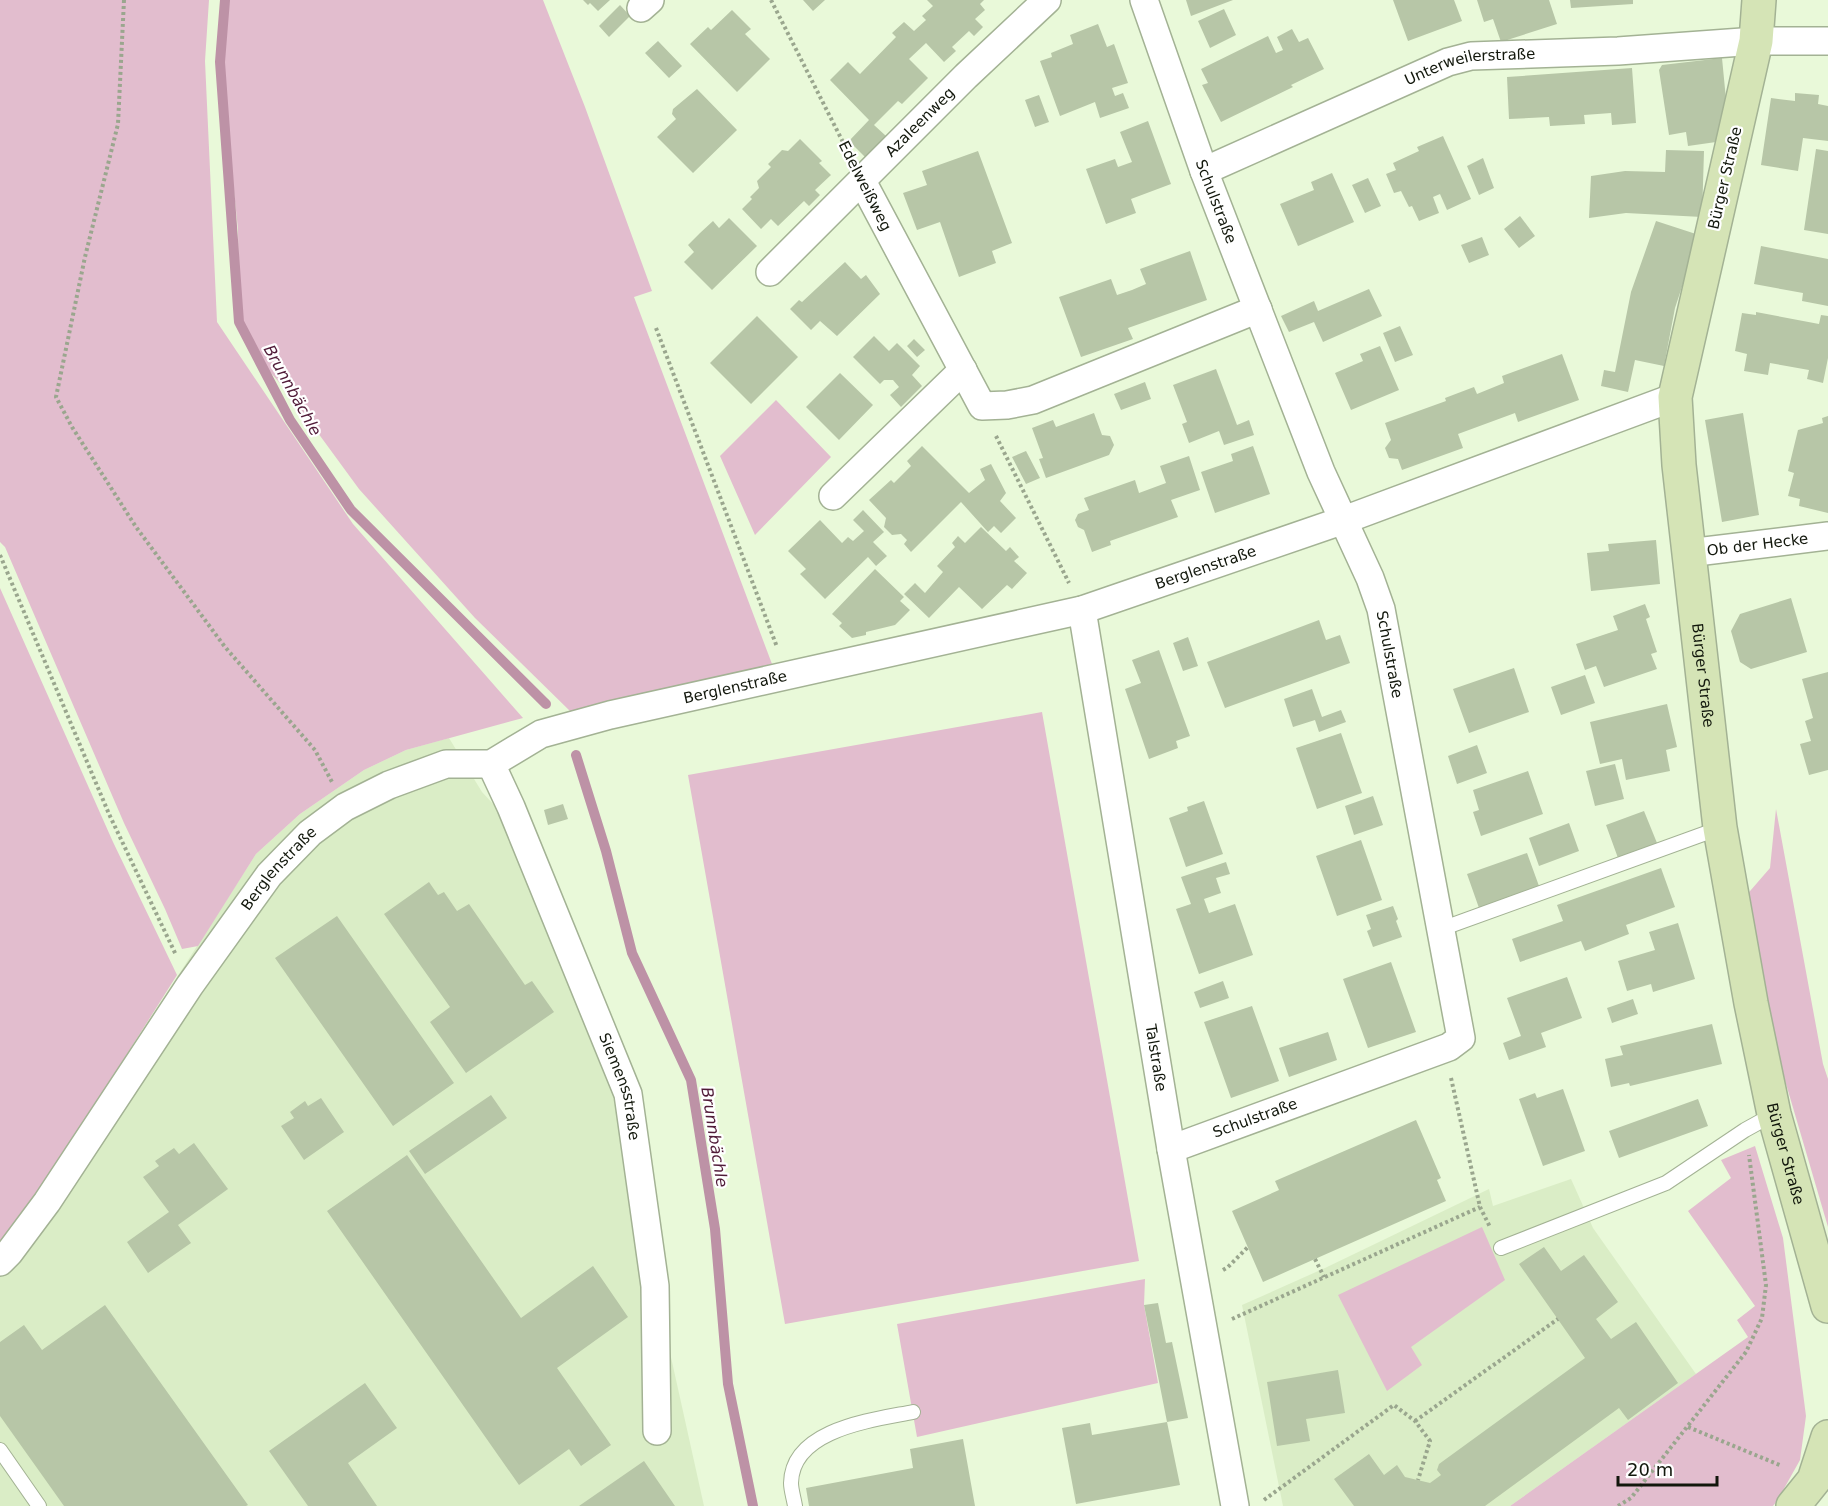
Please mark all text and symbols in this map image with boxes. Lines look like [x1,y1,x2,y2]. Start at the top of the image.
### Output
street label: Unterweilerstraße [1402,45,1536,89]
street label: Azaleenweg [882,84,958,160]
street label: Bürger Straße [1704,125,1746,231]
street label: Edelweißweg [835,138,895,234]
street label: Schulstraße [1192,157,1240,246]
water label: Brunnbächle [260,341,325,439]
street label: Ob der Hecke [1706,529,1809,560]
street label: Berglenstraße [1153,542,1259,593]
street label: Schulstraße [1372,609,1406,700]
street label: Bürger Straße [1688,622,1718,728]
street label: Berglenstraße [682,667,789,707]
street label: Berglenstraße [237,822,320,914]
street label: Talstraße [1141,1022,1170,1093]
street label: Siemensstraße [595,1030,643,1141]
water label: Brunnbächle [697,1086,732,1189]
street label: Schulstraße [1210,1094,1300,1142]
street label: Bürger Straße [1763,1101,1808,1207]
scale bar [1618,1449,1717,1487]
text: 20 m [1627,1459,1673,1480]

